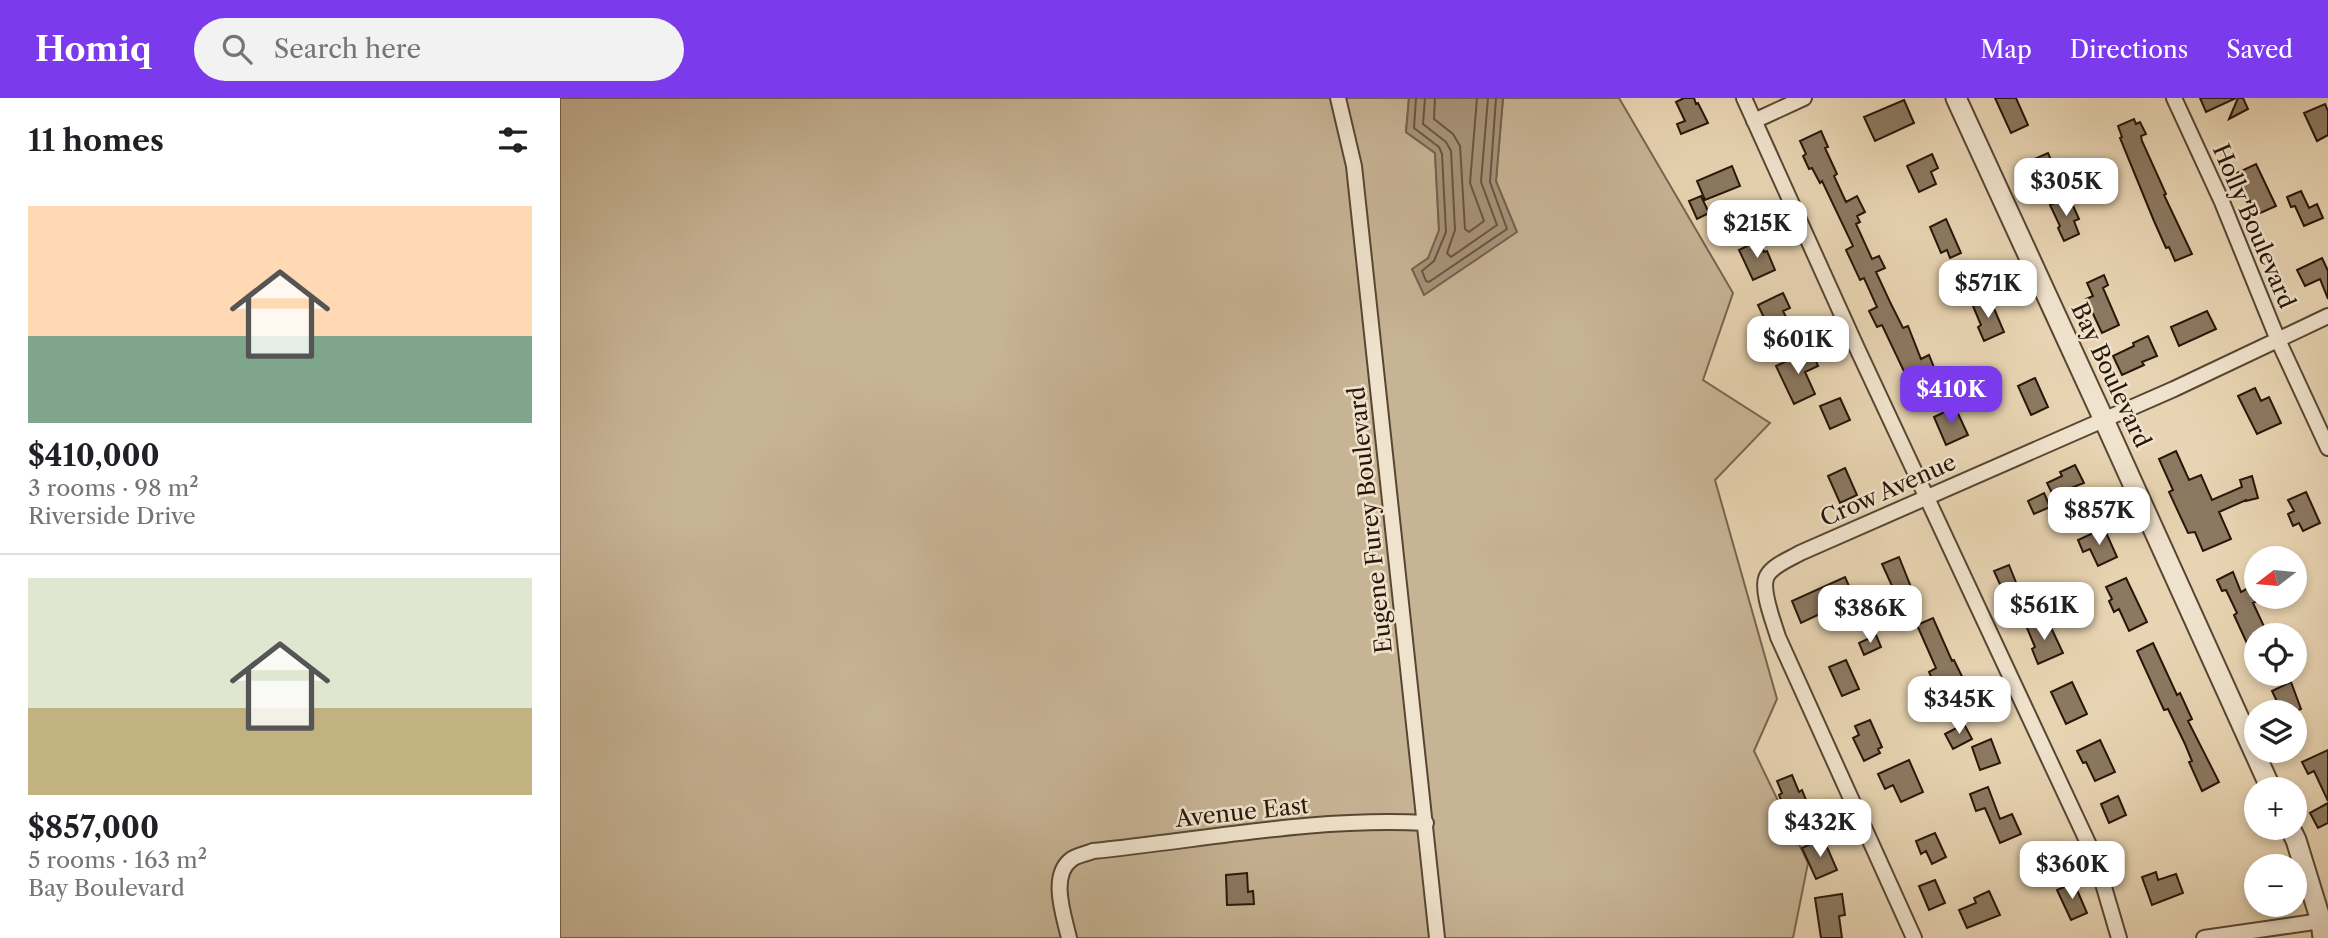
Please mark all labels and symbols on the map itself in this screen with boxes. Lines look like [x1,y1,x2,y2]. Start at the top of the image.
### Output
street label: Holly Boulevard [2207,140,2301,312]
pin: $305K [2017,158,2115,218]
pin: $215K [1708,200,1806,260]
pin: $571K [1939,260,2037,320]
street label: Bay Boulevard [2065,298,2157,452]
pin: $601K [1749,316,1847,376]
pin: $410K [1902,366,2000,426]
street label: Eugene Furey Boulevard [1342,385,1398,655]
street label: Crow Avenue [1816,448,1960,532]
pin: $857K [2050,488,2148,547]
north arrow [2244,546,2306,609]
pin: $561K [1995,582,2093,642]
pin: $386K [1821,586,1919,645]
pin: $345K [1910,676,2008,736]
street label: Avenue East [1173,791,1310,833]
pin: $432K [1771,800,1869,859]
pin: $360K [2023,842,2121,901]

